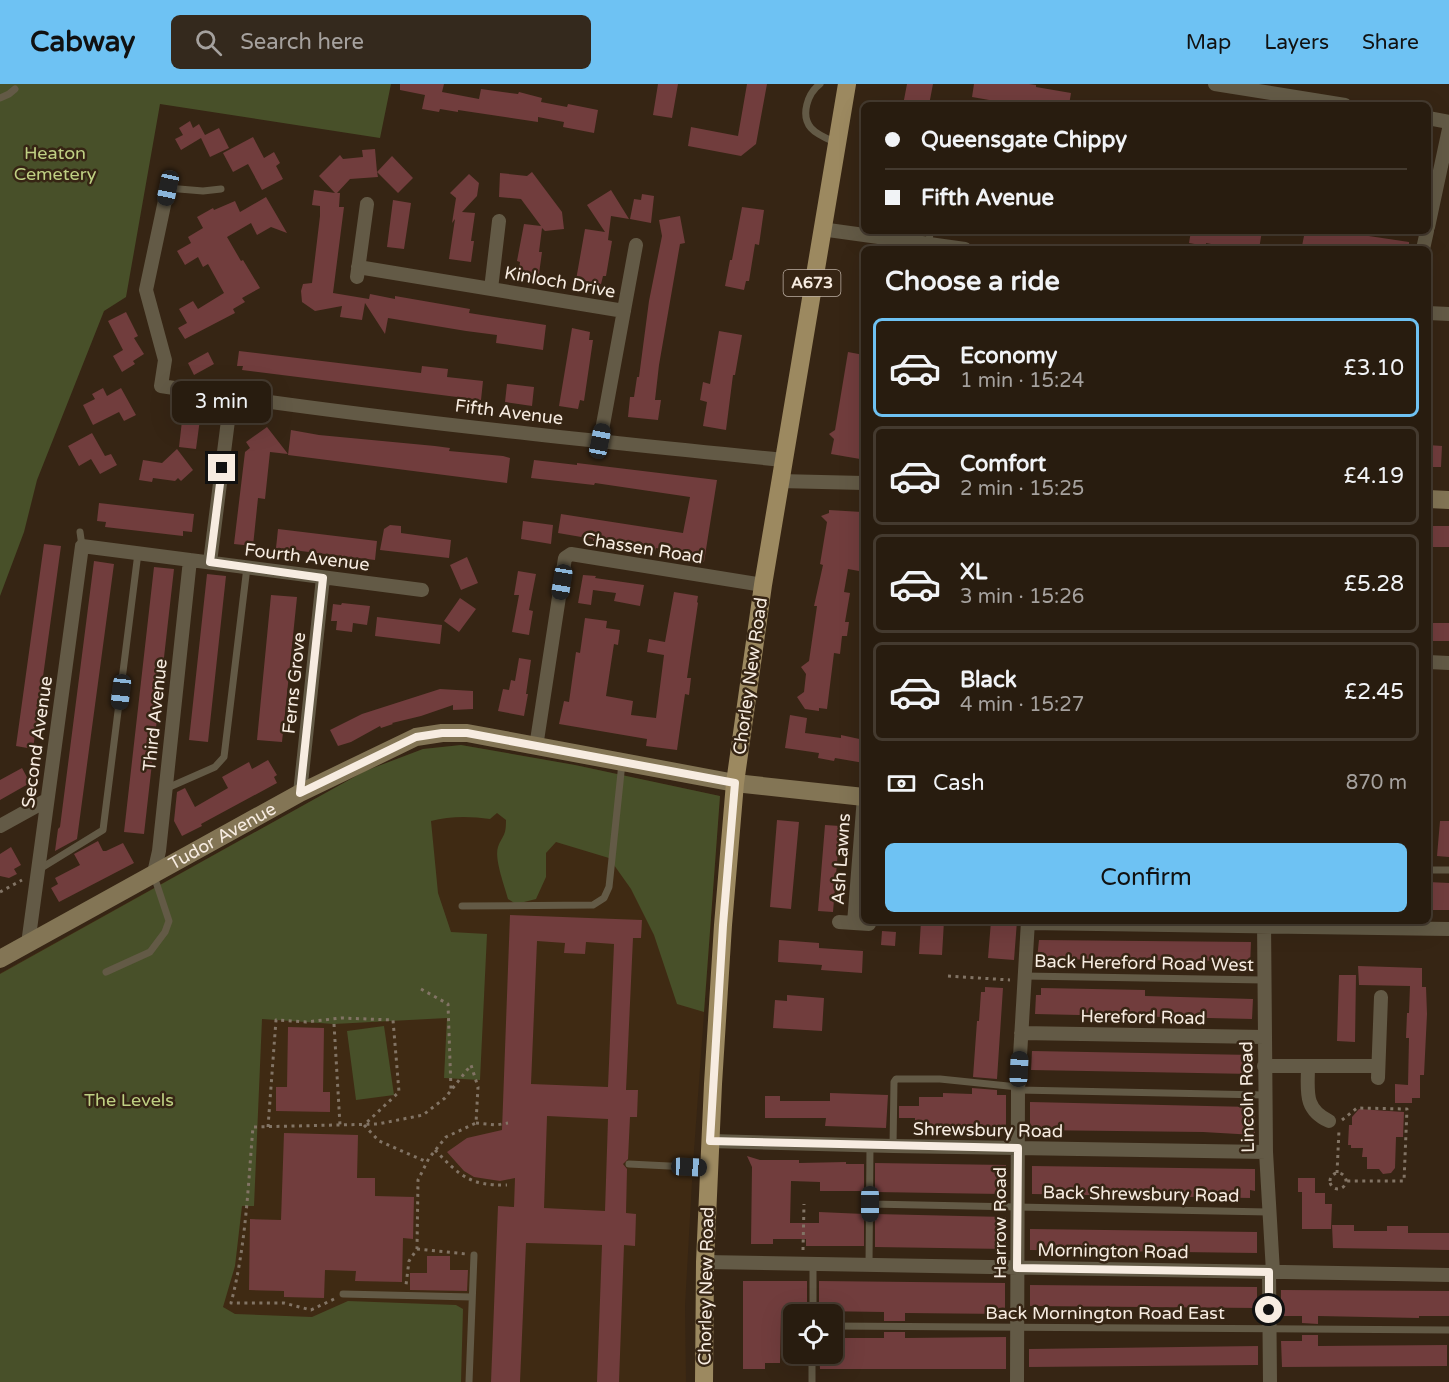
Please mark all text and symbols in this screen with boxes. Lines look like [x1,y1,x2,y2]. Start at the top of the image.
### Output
search box [171,15,591,69]
text: Cabway [30,25,135,59]
icon: search [192,26,225,59]
text: Search here [240,29,364,55]
text: Map [1186,30,1231,55]
text: Layers [1264,30,1329,55]
text: Share [1362,30,1419,55]
text: Queensgate Chippy [921,127,1127,153]
park label: Heaton Cemetery [14,142,97,185]
car [155,169,181,207]
text: Fifth Avenue [921,185,1054,211]
street label: Kinloch Drive [503,261,617,303]
text: Choose a ride [885,265,1060,298]
road number: A673 [784,270,840,296]
icon: car [888,341,942,395]
text: Economy [960,343,1057,369]
text: £3.10 [1344,355,1404,381]
text: 1 min · 15:24 [960,369,1084,393]
callout: 3 min [172,381,272,423]
text: 3 min [195,390,248,414]
street label: Fifth Avenue [454,394,564,430]
car [588,422,612,460]
icon: car [888,449,942,503]
text: Comfort [960,451,1046,477]
route end [208,454,235,481]
text: £4.19 [1344,463,1404,489]
text: 2 min · 15:25 [960,477,1084,501]
street label: Chassen Road [581,528,705,568]
street label: Fourth Avenue [243,538,371,576]
icon: car [888,557,942,611]
text: XL [960,559,987,585]
car [550,563,574,601]
text: £5.28 [1344,571,1404,597]
text: 3 min · 15:26 [960,585,1084,609]
street label: Chorley New Road [728,596,772,756]
street label: Ferns Grove [278,631,310,735]
street label: Third Avenue [138,657,172,773]
icon: car [888,665,942,719]
text: Black [960,667,1017,693]
car [110,673,132,711]
street label: Second Avenue [17,675,57,809]
text: £2.45 [1344,679,1404,705]
text: 4 min · 15:27 [960,693,1084,717]
icon: cash [885,767,918,800]
text: Cash [933,770,985,796]
text: 870 m [1346,771,1407,795]
street label: Tudor Avenue [165,798,280,875]
street label: Ash Lawns [827,812,855,906]
button: Confirm [885,843,1407,912]
street label: Back Hereford Road West [1034,950,1254,976]
street label: Hereford Road [1080,1005,1206,1029]
street label: Lincoln Road [1235,1041,1259,1153]
car [1009,1051,1029,1087]
park label: The Levels [84,1089,174,1111]
street label: Shrewsbury Road [913,1118,1063,1142]
car [671,1157,707,1177]
street label: Harrow Road [989,1167,1011,1279]
street label: Back Shrewsbury Road [1042,1181,1240,1207]
car [861,1186,879,1222]
street label: Chorley New Road [694,1206,718,1366]
street label: Mornington Road [1037,1239,1189,1263]
route start [1255,1296,1282,1323]
street label: Back Mornington Road East [985,1302,1225,1324]
map controls [783,1304,843,1364]
button: locate [783,1304,843,1364]

